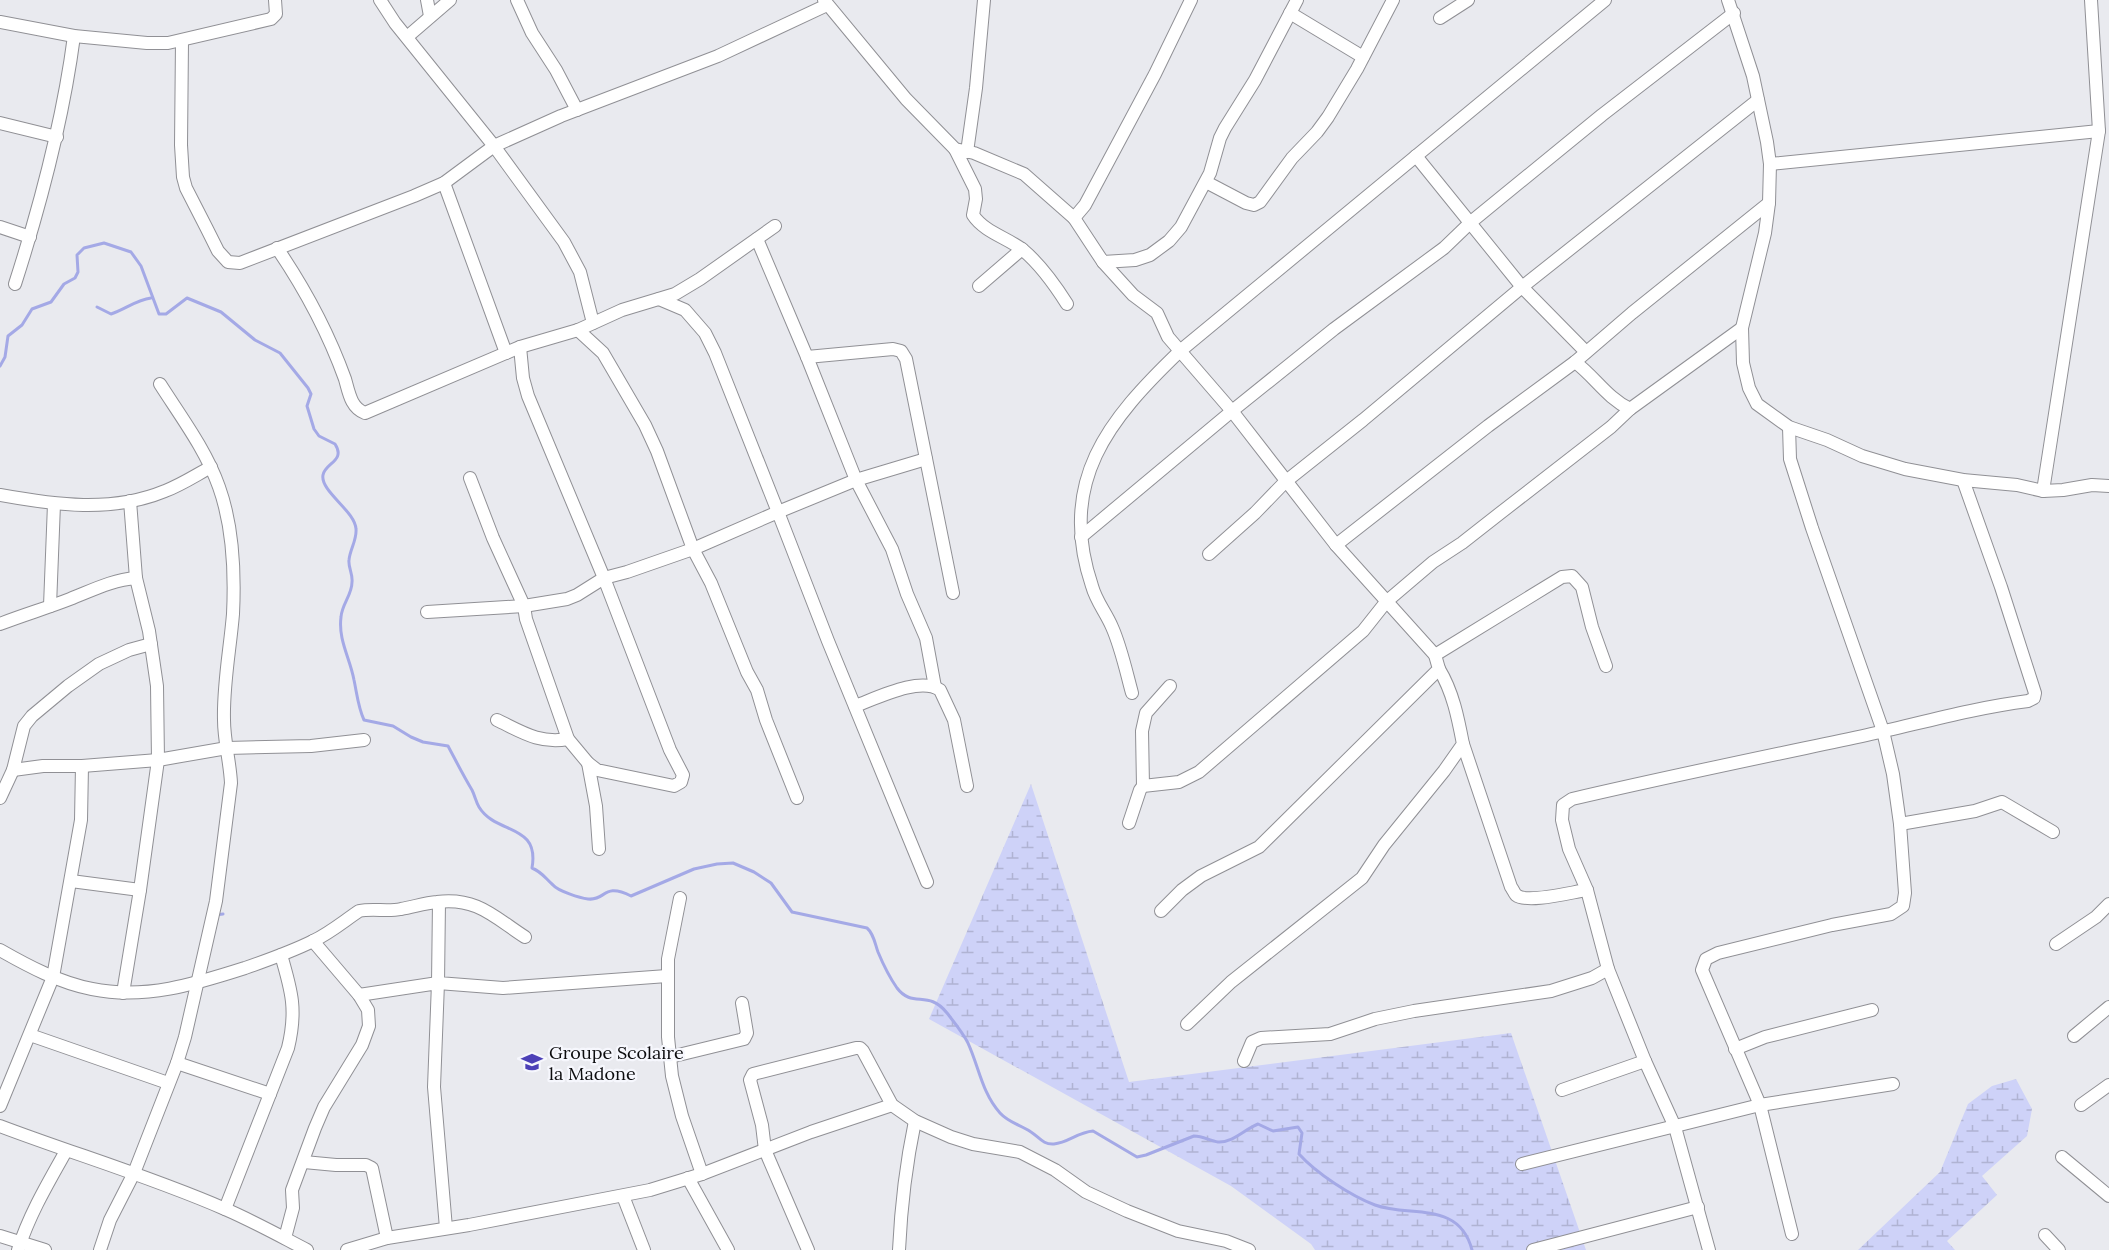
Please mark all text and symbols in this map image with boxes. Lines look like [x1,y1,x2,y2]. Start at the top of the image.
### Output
place label: Groupe Scolaire la Madone [549,1041,684,1085]
school or university icon: Groupe Scolaire la Madone [520,1050,544,1074]

